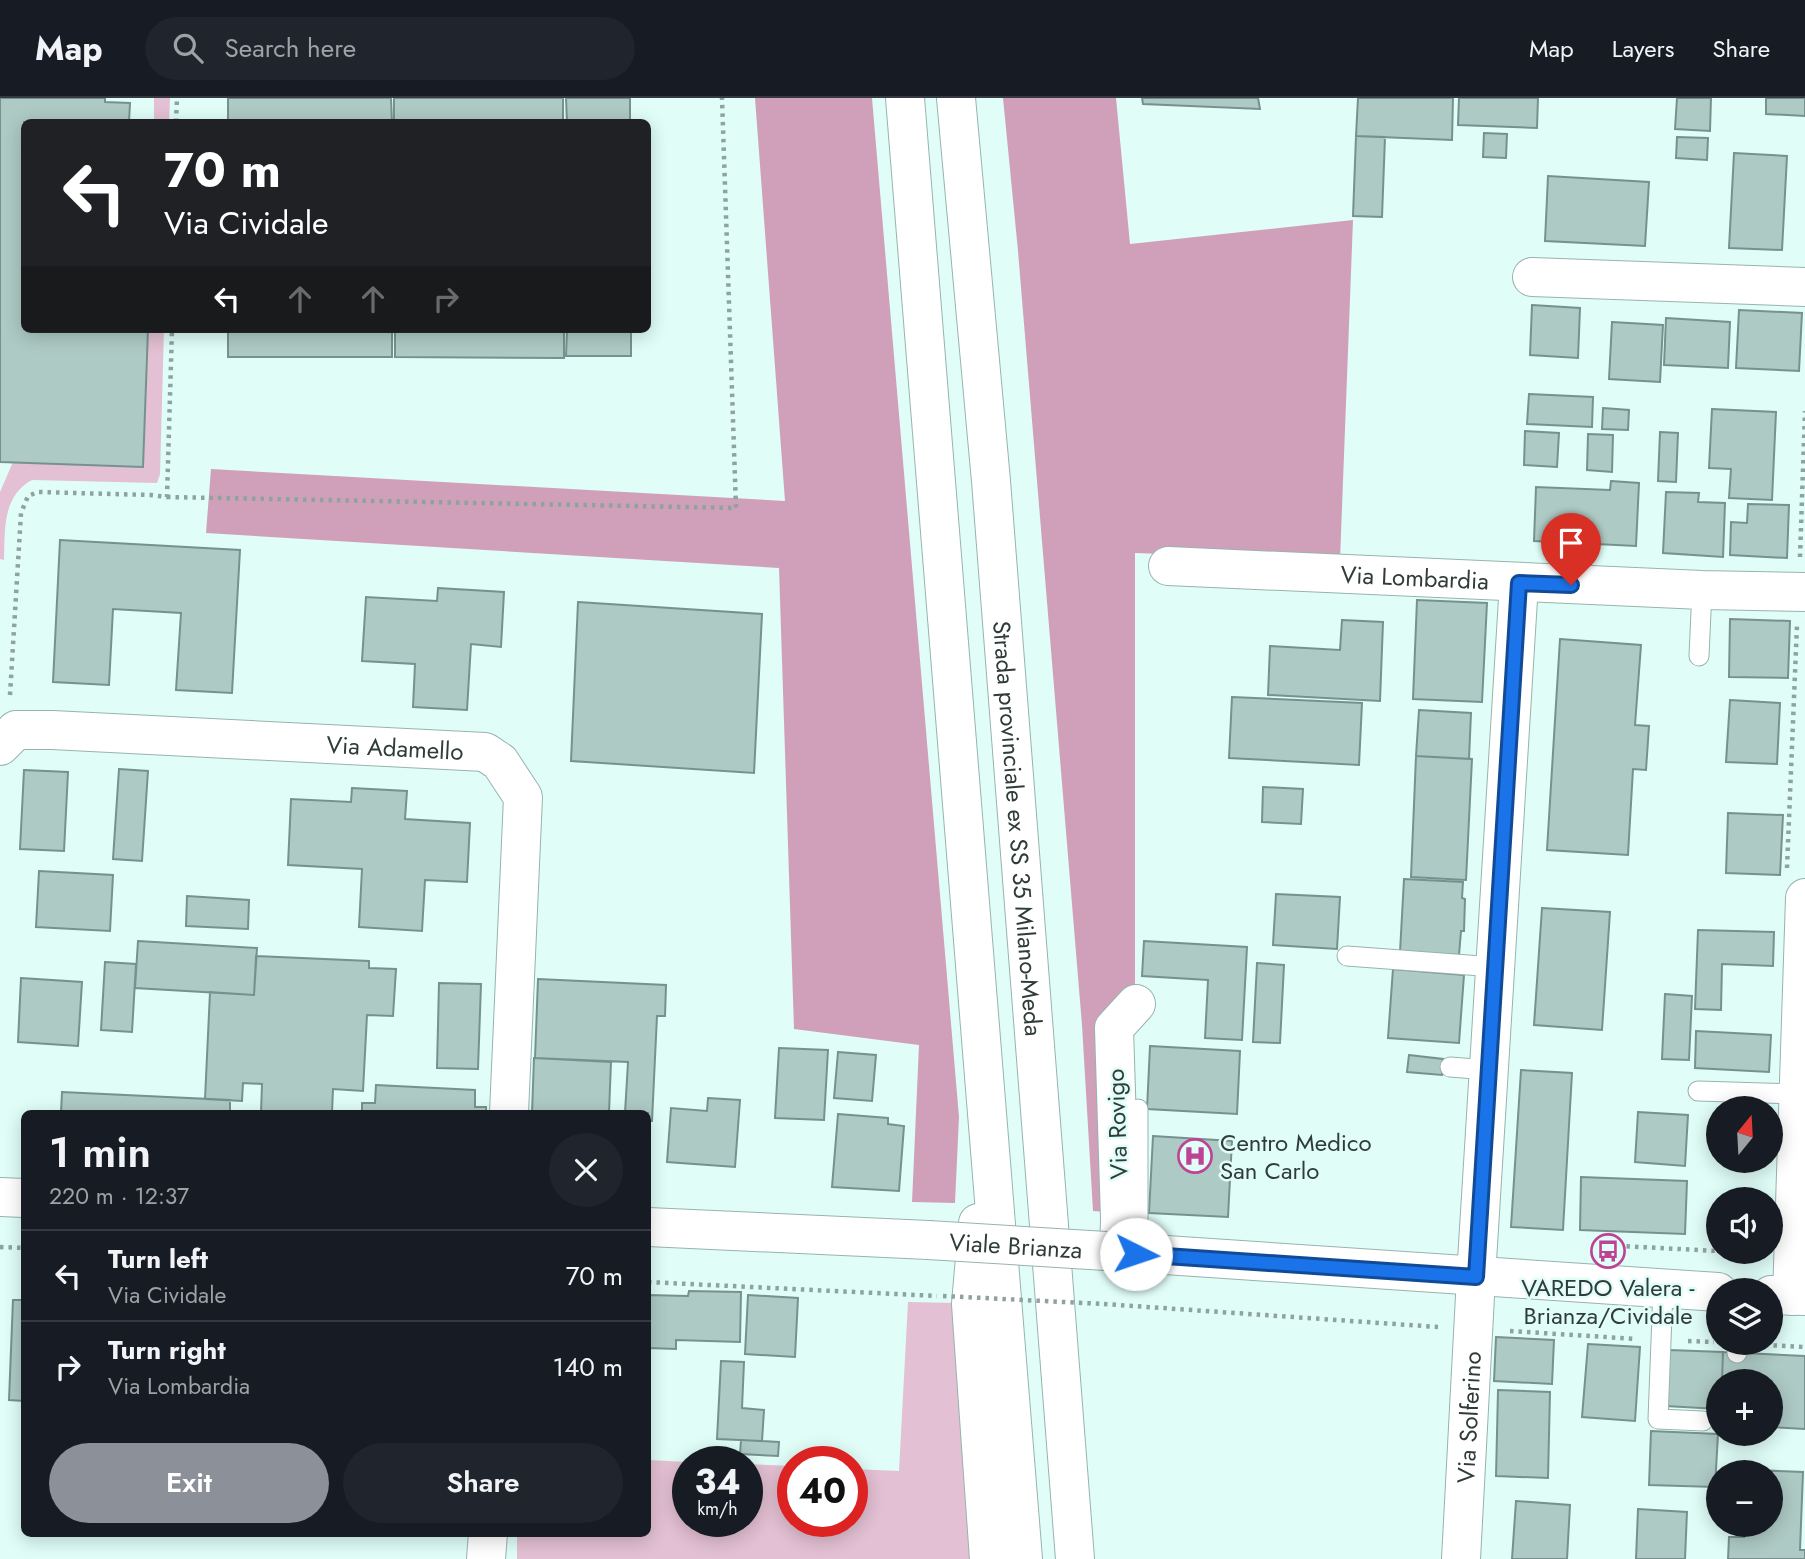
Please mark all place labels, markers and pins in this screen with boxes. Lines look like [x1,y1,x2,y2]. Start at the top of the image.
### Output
pin [1541,513,1601,585]
place label: Centro Medico San Carlo [1220,1125,1372,1188]
hospital icon: Centro Medico San Carlo [1176,1137,1214,1175]
bus stop icon: VAREDO Valera - Brianza/Cividale [1589,1232,1627,1270]
place label: VAREDO Valera - Brianza/Cividale [1521,1270,1695,1333]

